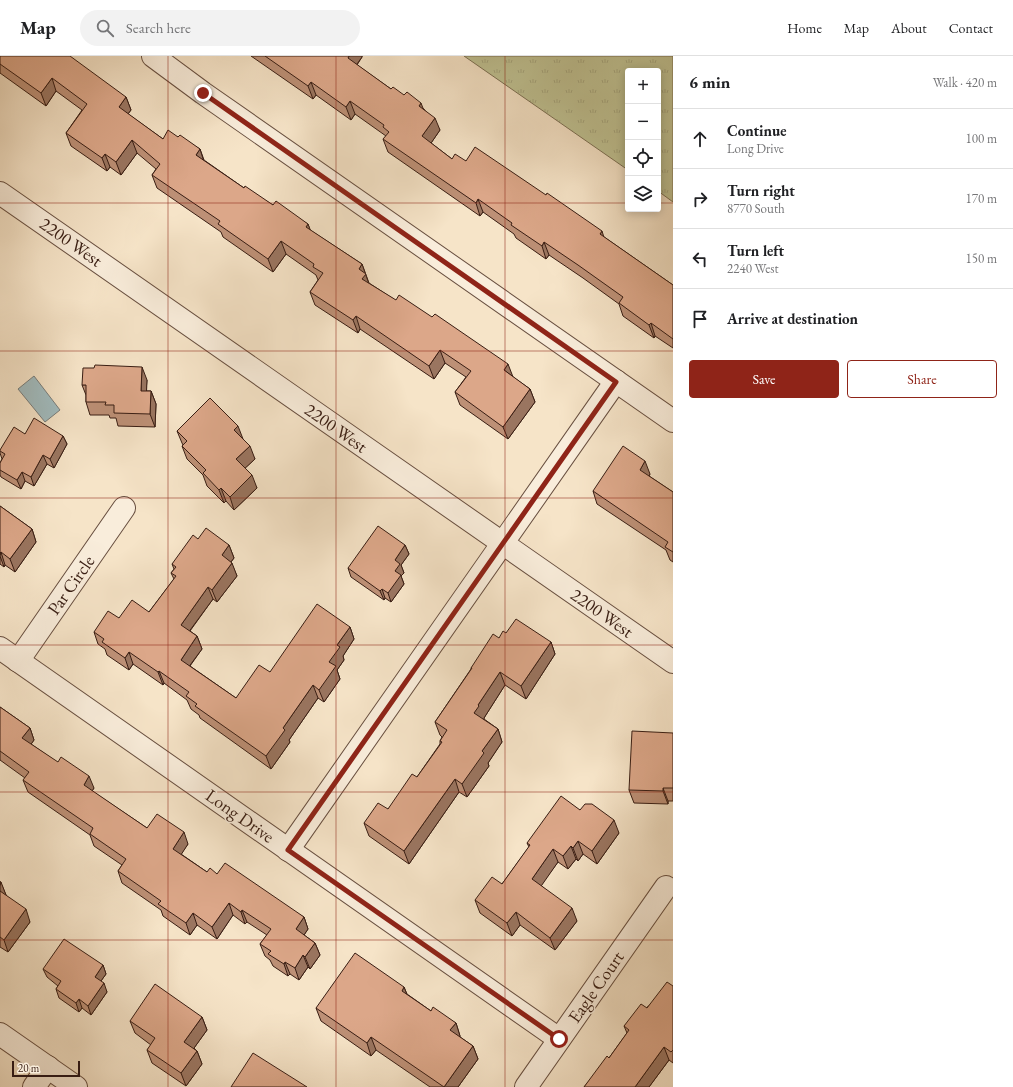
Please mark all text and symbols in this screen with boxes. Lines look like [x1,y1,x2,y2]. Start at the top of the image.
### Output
search box [80,10,360,46]
text: Map [20,15,56,40]
icon: search [94,17,116,39]
text: Search here [126,18,191,37]
text: Home [787,19,822,37]
text: Map [844,19,869,37]
text: About [891,19,927,37]
text: Contact [949,19,993,37]
map controls [625,68,661,212]
button: + [625,68,661,104]
text: 6 min [689,71,730,93]
text: Walk · 420 m [933,74,997,91]
route end [194,84,212,102]
button: − [625,104,661,140]
text: Continue [727,121,787,140]
icon: ahead [689,128,711,150]
text: 100 m [966,130,997,147]
button: locate [625,140,661,176]
text: Long Drive [727,140,784,157]
button: layers [625,176,661,212]
text: Turn right [727,181,795,200]
icon: right [689,188,711,210]
text: 170 m [966,190,997,207]
text: 8770 South [727,200,785,217]
street label: 2200 West [35,212,107,272]
text: Turn left [727,241,784,260]
icon: left [689,248,711,270]
text: 150 m [966,250,997,267]
text: 2240 West [727,260,779,277]
icon: arrive [689,308,711,330]
text: Arrive at destination [727,309,858,328]
button: Save [689,360,839,398]
button: Share [847,360,997,398]
street label: 2200 West [300,398,372,458]
street label: Par Circle [42,550,99,619]
street label: 2200 West [566,583,638,643]
street label: Long Drive [201,784,279,848]
street label: Eagle Court [563,946,629,1027]
route start [550,1030,568,1048]
scale bar [12,1059,80,1078]
text: 20 m [18,1061,39,1075]

